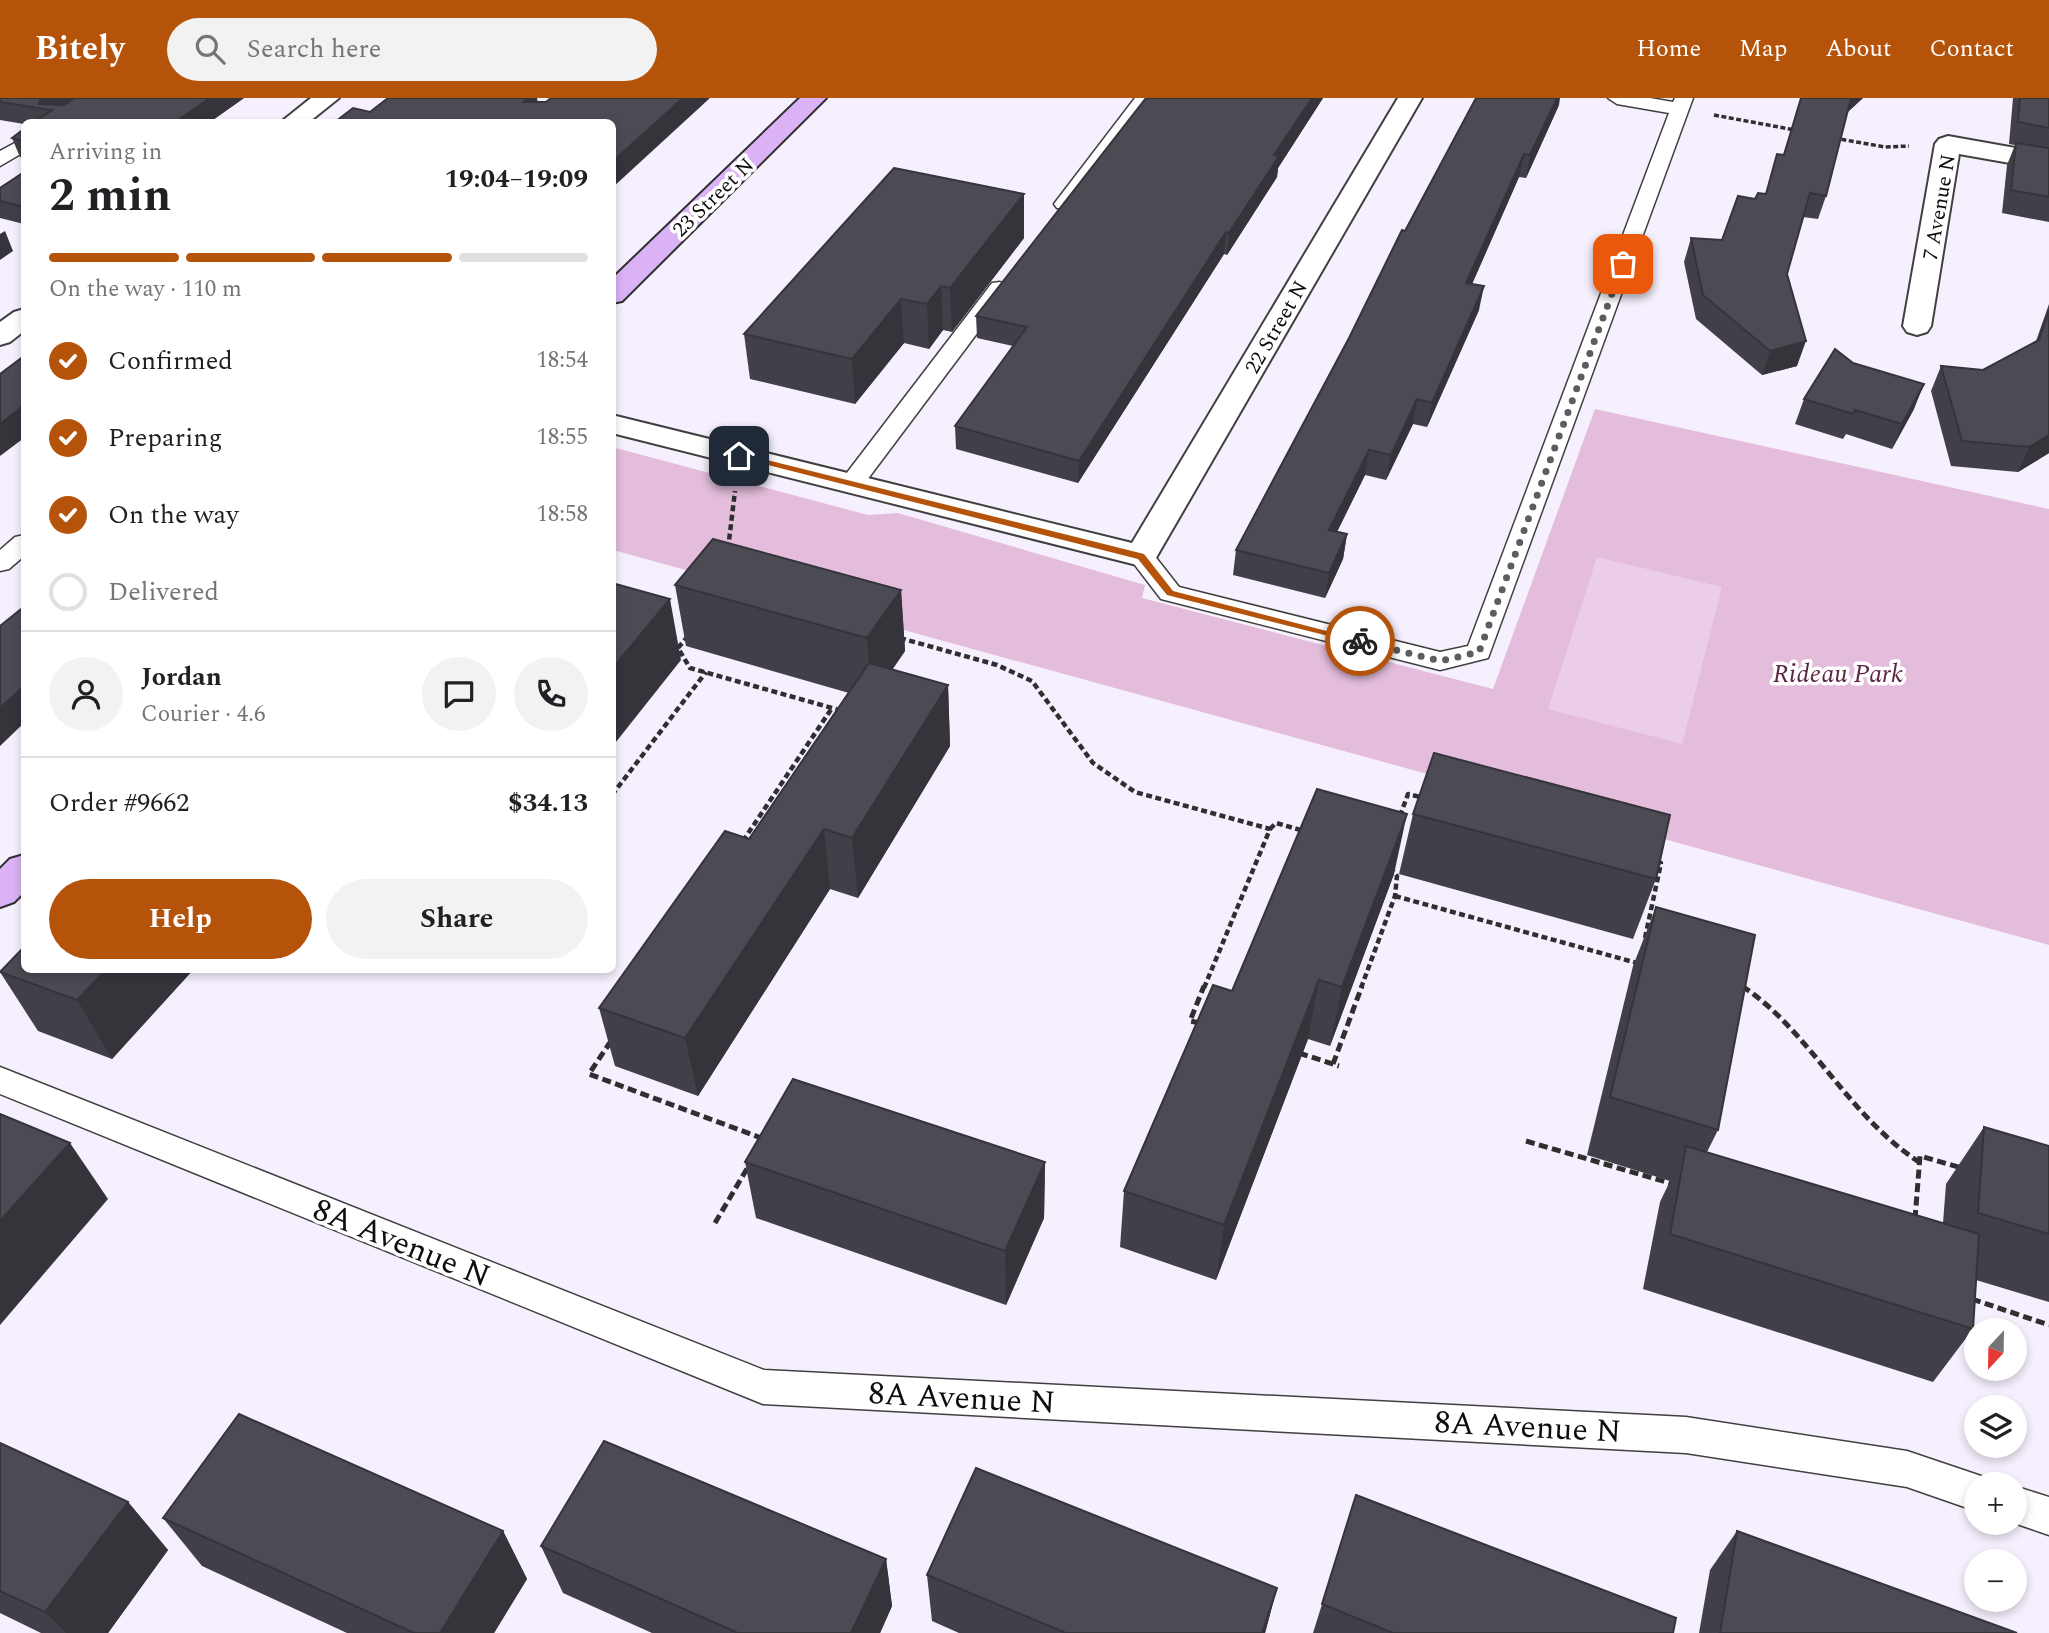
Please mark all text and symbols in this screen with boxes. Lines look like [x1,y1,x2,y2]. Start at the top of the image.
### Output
search box [167,18,657,81]
text: Bitely [35,24,125,74]
text: Search here [247,29,381,69]
icon: search [191,30,229,68]
text: Home [1636,31,1701,67]
text: Map [1739,31,1787,67]
text: About [1825,31,1891,67]
text: Contact [1929,31,2014,67]
text: Arriving in [49,135,162,170]
street label: 23 Street N [665,150,762,245]
street label: 7 Avenue N [1915,152,1965,263]
text: 19:04–19:09 [444,159,588,199]
text: 2 min [49,161,171,231]
pin [1593,234,1653,294]
icon: bag [1604,245,1642,283]
text: On the way · 110 m [49,272,242,307]
street label: 22 Street N [1237,275,1317,380]
text: Confirmed [108,341,233,381]
icon: check [49,342,87,380]
text: 18:54 [536,343,588,378]
text: Preparing [108,418,222,458]
icon: check [49,419,87,457]
text: 18:55 [536,420,588,455]
pin [709,426,769,486]
icon: home [720,437,758,475]
text: On the way [108,495,239,535]
icon: check [49,496,87,534]
text: 18:58 [536,497,588,532]
text: Delivered [108,572,219,612]
courier [1325,606,1395,676]
icon: bike [1341,622,1379,660]
park label: Rideau Park [1773,654,1903,694]
button: person [49,657,123,731]
text: Jordan [141,657,222,697]
button: chat [422,657,496,731]
button: phone [514,657,588,731]
text: Courier · 4.6 [141,697,266,732]
text: Order #9662 [49,783,189,823]
text: $34.13 [508,783,588,823]
button: Help [49,879,312,959]
button: Share [326,879,588,959]
street label: 8A Avenue N [305,1186,497,1301]
north arrow [1964,1318,2026,1381]
map controls [1964,1318,2027,1612]
street label: 8A Avenue N [867,1369,1057,1428]
button: layers [1964,1395,2027,1458]
street label: 8A Avenue N [1433,1398,1623,1457]
button: + [1964,1472,2027,1535]
button: − [1964,1549,2027,1612]

